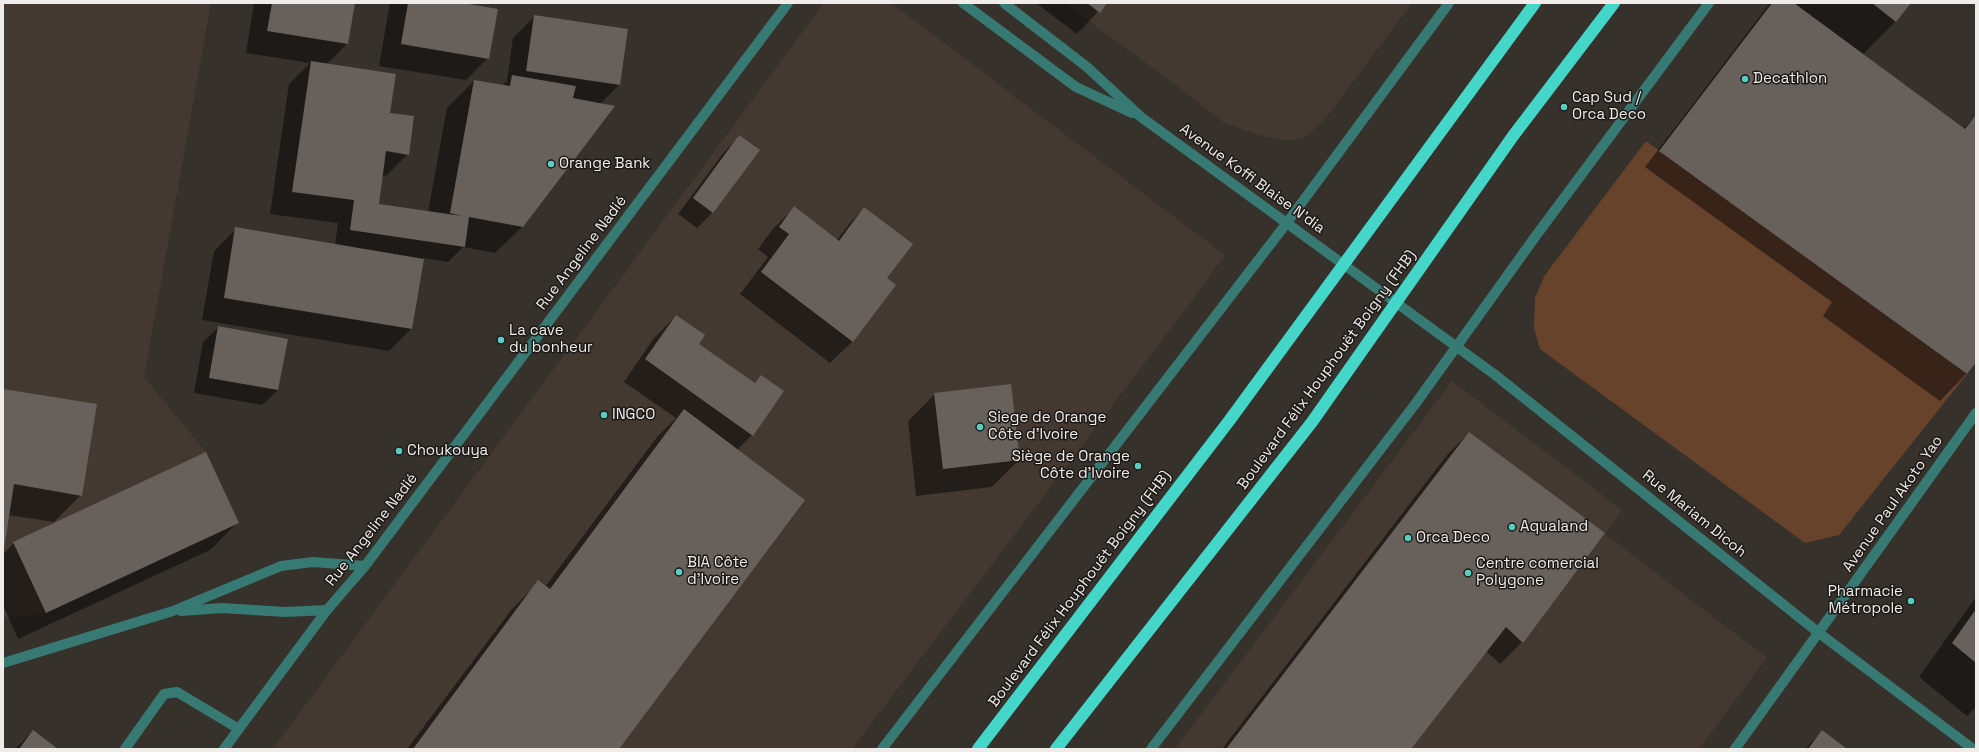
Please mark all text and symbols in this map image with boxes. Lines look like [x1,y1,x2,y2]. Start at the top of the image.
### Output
place label: Decathlon [1753,70,1827,88]
marker: Decathlon [1740,74,1750,84]
place label: Cap Sud / Orca Deco [1572,89,1646,124]
marker: Cap Sud / Orca Deco [1559,102,1569,112]
street label: Avenue Koffi Blaise N'dia [1176,120,1328,238]
place label: Orange Bank [559,155,650,173]
marker: Orange Bank [546,159,556,169]
street label: Rue Angeline Nadié [533,192,631,314]
street label: Boulevard Félix Houphouët Boigny (FHB) [1234,247,1420,493]
place label: La cave du bonheur [509,322,593,357]
marker: La cave du bonheur [496,335,506,345]
place label: INGCO [612,406,655,424]
place label: Siege de Orange Côte d'Ivoire [988,409,1106,444]
marker: INGCO [599,410,609,420]
marker: Siege de Orange Côte d'Ivoire [975,422,985,432]
street label: Avenue Paul Akoto Yao [1839,432,1947,576]
place label: Choukouya [407,442,488,460]
marker: Choukouya [394,446,404,456]
place label: Siège de Orange Côte d'Ivoire [1012,448,1130,483]
marker: Siège de Orange Côte d'Ivoire [1133,461,1143,471]
street label: Rue Mariam Dicoh [1638,466,1750,562]
street label: Boulevard Félix Houphouët Boigny (FHB) [985,467,1175,711]
street label: Rue Angeline Nadié [322,470,422,590]
place label: Aqualand [1520,518,1588,536]
marker: Aqualand [1507,522,1517,532]
place label: Orca Deco [1416,529,1490,547]
marker: Orca Deco [1403,533,1413,543]
place label: BIA Côte d'Ivoire [687,554,748,589]
place label: Centre comercial Polygone [1476,555,1599,590]
marker: BIA Côte d'Ivoire [674,567,684,577]
marker: Centre comercial Polygone [1463,568,1473,578]
place label: Pharmacie Métropole [1828,583,1903,618]
marker: Pharmacie Métropole [1906,596,1916,606]

